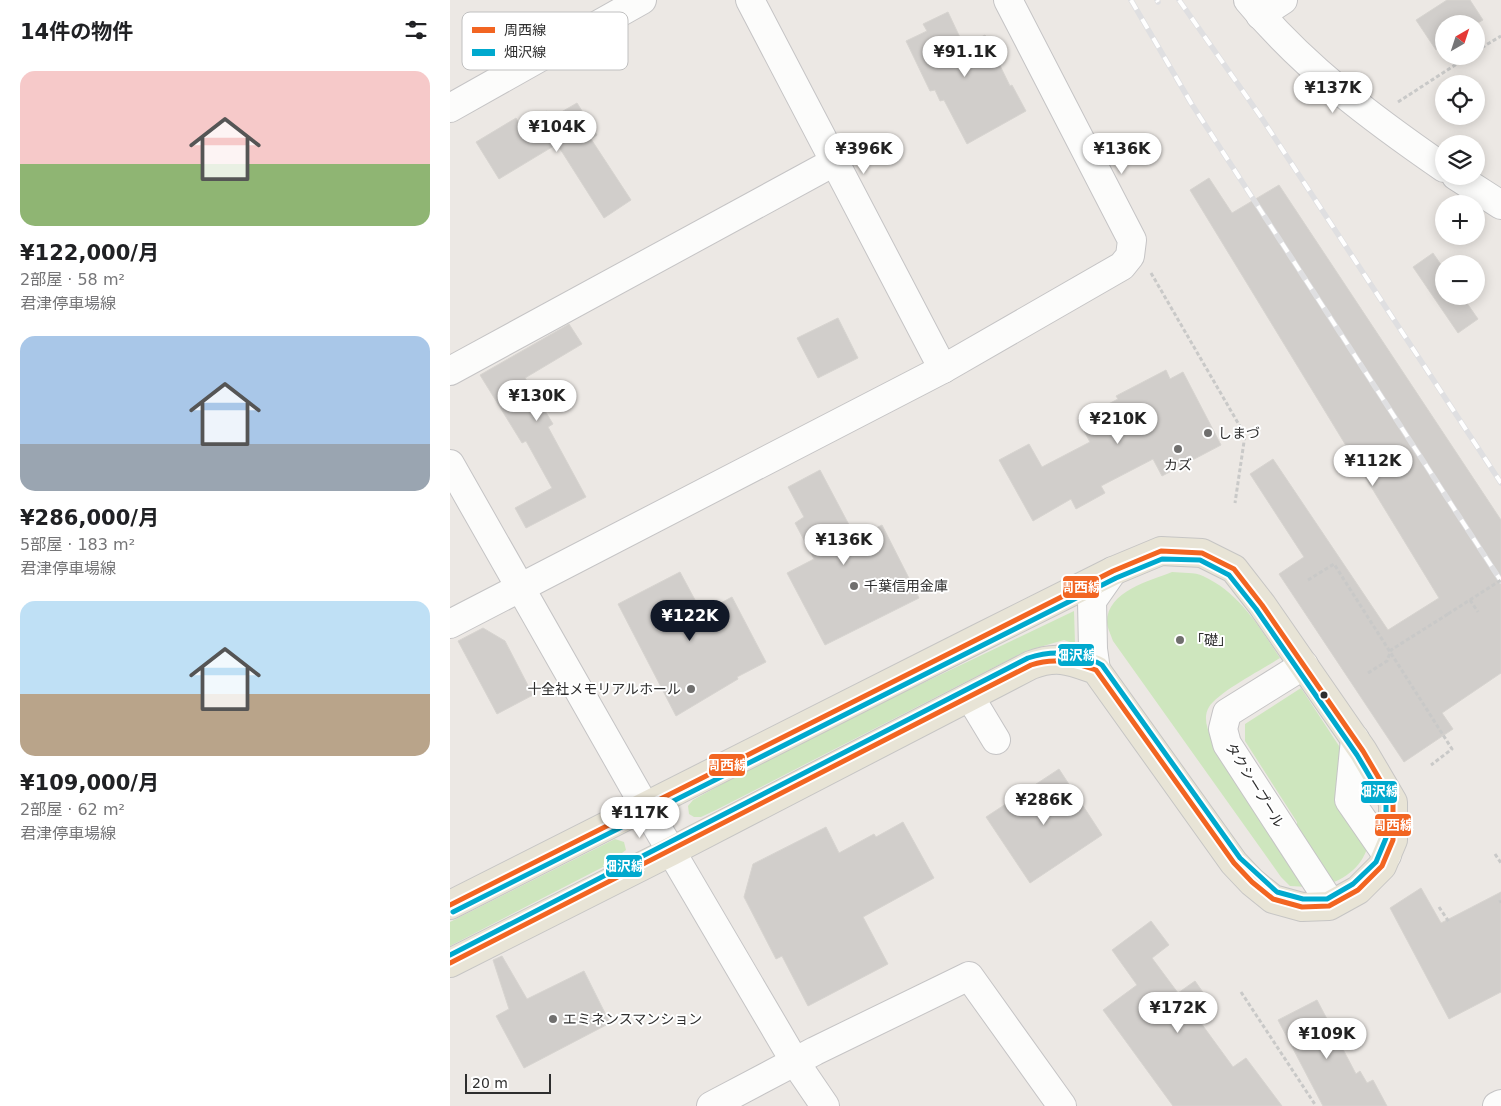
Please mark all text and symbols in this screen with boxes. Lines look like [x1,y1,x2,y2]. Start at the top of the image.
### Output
legend [462,12,628,70]
north arrow [1435,15,1485,65]
map controls [1435,15,1485,305]
icon: filters [402,16,430,44]
text: 14件の物件 [20,20,133,44]
text: 周西線 [504,22,546,38]
pin: ¥91.1K [924,36,1006,78]
text: ¥91.1K [933,42,997,61]
text: 畑沢線 [504,44,546,60]
pin: ¥137K [1298,72,1368,114]
button: locate [1435,75,1485,125]
text: ¥137K [1305,78,1361,97]
icon: home [180,104,270,194]
pin: ¥104K [522,110,592,153]
text: ¥104K [529,117,585,136]
pin: ¥396K [829,132,899,175]
pin: ¥136K [1087,132,1157,175]
button: layers [1435,135,1485,185]
text: ¥396K [836,139,892,158]
text: ¥136K [1094,139,1150,158]
button: + [1435,195,1485,245]
text: ¥122,000/月 [20,241,159,265]
button: − [1435,255,1485,305]
text: 2部屋 · 58 m² [20,270,125,289]
text: 君津停車場線 [20,294,116,313]
icon: home [180,369,270,459]
pin: ¥130K [502,380,572,422]
text: ¥130K [509,386,565,405]
pin: ¥210K [1083,402,1153,445]
text: ¥210K [1090,409,1146,428]
place label: しまづ [1218,425,1260,441]
marker: しまづ [1202,427,1214,439]
marker: カズ [1172,443,1184,455]
pin: ¥112K [1338,444,1408,487]
text: ¥112K [1345,451,1401,470]
place label: カズ [1164,457,1192,473]
text: ¥286,000/月 [20,506,159,530]
pin: ¥136K [809,524,879,566]
text: ¥136K [816,530,872,549]
text: 5部屋 · 183 m² [20,535,135,554]
text: 君津停車場線 [20,559,116,578]
line badge: 周西線 [1062,575,1100,599]
place label: 千葉信用金庫 [864,578,948,594]
text: 周西線 [1060,579,1102,595]
marker: 千葉信用金庫 [848,580,860,592]
pin: ¥122K [655,600,725,642]
text: ¥122K [662,606,718,625]
place label: 「礎」 [1190,632,1232,648]
icon: home [180,634,270,724]
marker: 「礎」 [1174,634,1186,646]
line badge: 畑沢線 [1057,643,1095,667]
text: 畑沢線 [1055,647,1097,663]
place label: 十全社メモリアルホール [527,681,681,697]
marker: 十全社メモリアルホール [685,683,697,695]
unlabelled marker [1319,690,1329,700]
street label: タクシープール [1222,740,1288,830]
line badge: 周西線 [708,753,746,777]
text: 周西線 [706,757,748,773]
text: ¥109,000/月 [20,771,159,795]
line badge: 畑沢線 [1360,780,1398,804]
text: 畑沢線 [1358,783,1400,799]
pin: ¥286K [1009,784,1079,826]
text: ¥286K [1016,790,1072,809]
pin: ¥117K [605,796,675,839]
text: 2部屋 · 62 m² [20,800,125,819]
text: ¥117K [612,803,668,822]
line badge: 周西線 [1374,813,1412,837]
text: 周西線 [1372,817,1414,833]
text: 君津停車場線 [20,824,116,843]
line badge: 畑沢線 [605,854,643,878]
text: 畑沢線 [603,858,645,874]
pin: ¥172K [1143,992,1213,1034]
text: ¥172K [1150,998,1206,1017]
place label: エミネンスマンション [563,1011,702,1027]
marker: エミネンスマンション [547,1013,559,1025]
pin: ¥109K [1292,1018,1362,1060]
text: ¥109K [1299,1024,1355,1043]
scale bar [465,1071,551,1094]
text: 20 m [472,1075,508,1091]

